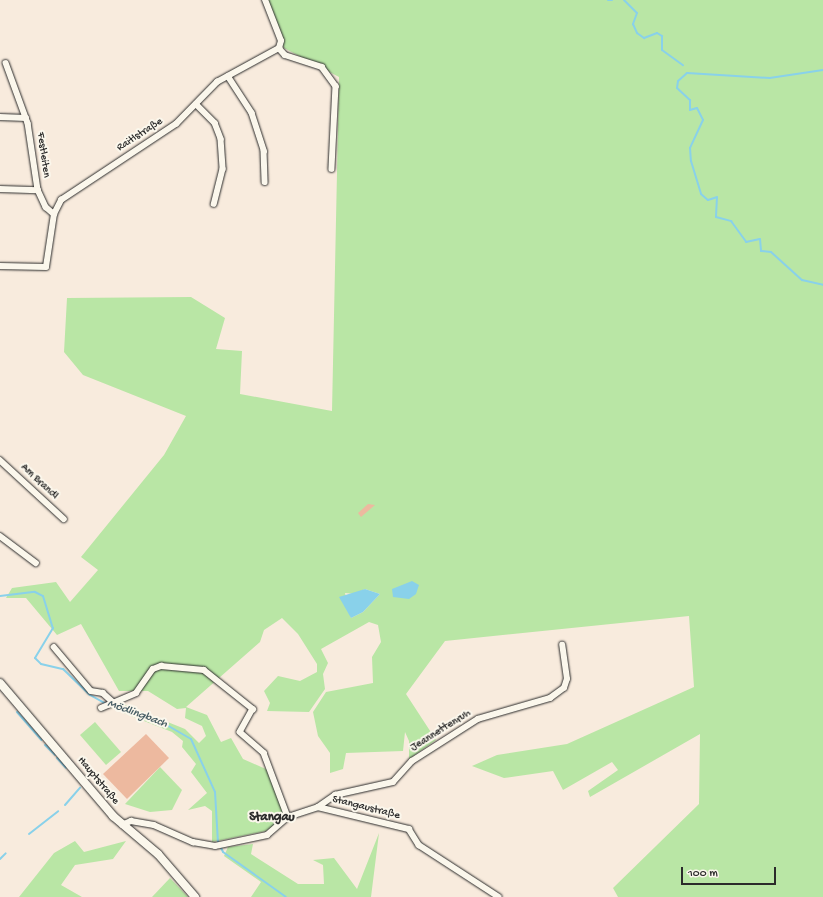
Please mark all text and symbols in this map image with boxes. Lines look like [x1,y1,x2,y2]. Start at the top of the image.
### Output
street label: Raitlstraße [115,115,165,155]
street label: Festleiten [33,131,53,179]
street label: Am Brandl [17,461,61,503]
water label: Mödlingbach [105,697,169,733]
street label: Jeannettenruh [408,707,474,755]
street label: Hauptstraße [74,754,122,808]
street label: Stangaustraße [331,793,401,823]
district label: Stangau [249,810,295,826]
scale bar [683,859,778,885]
text: 100 m [688,867,718,881]

